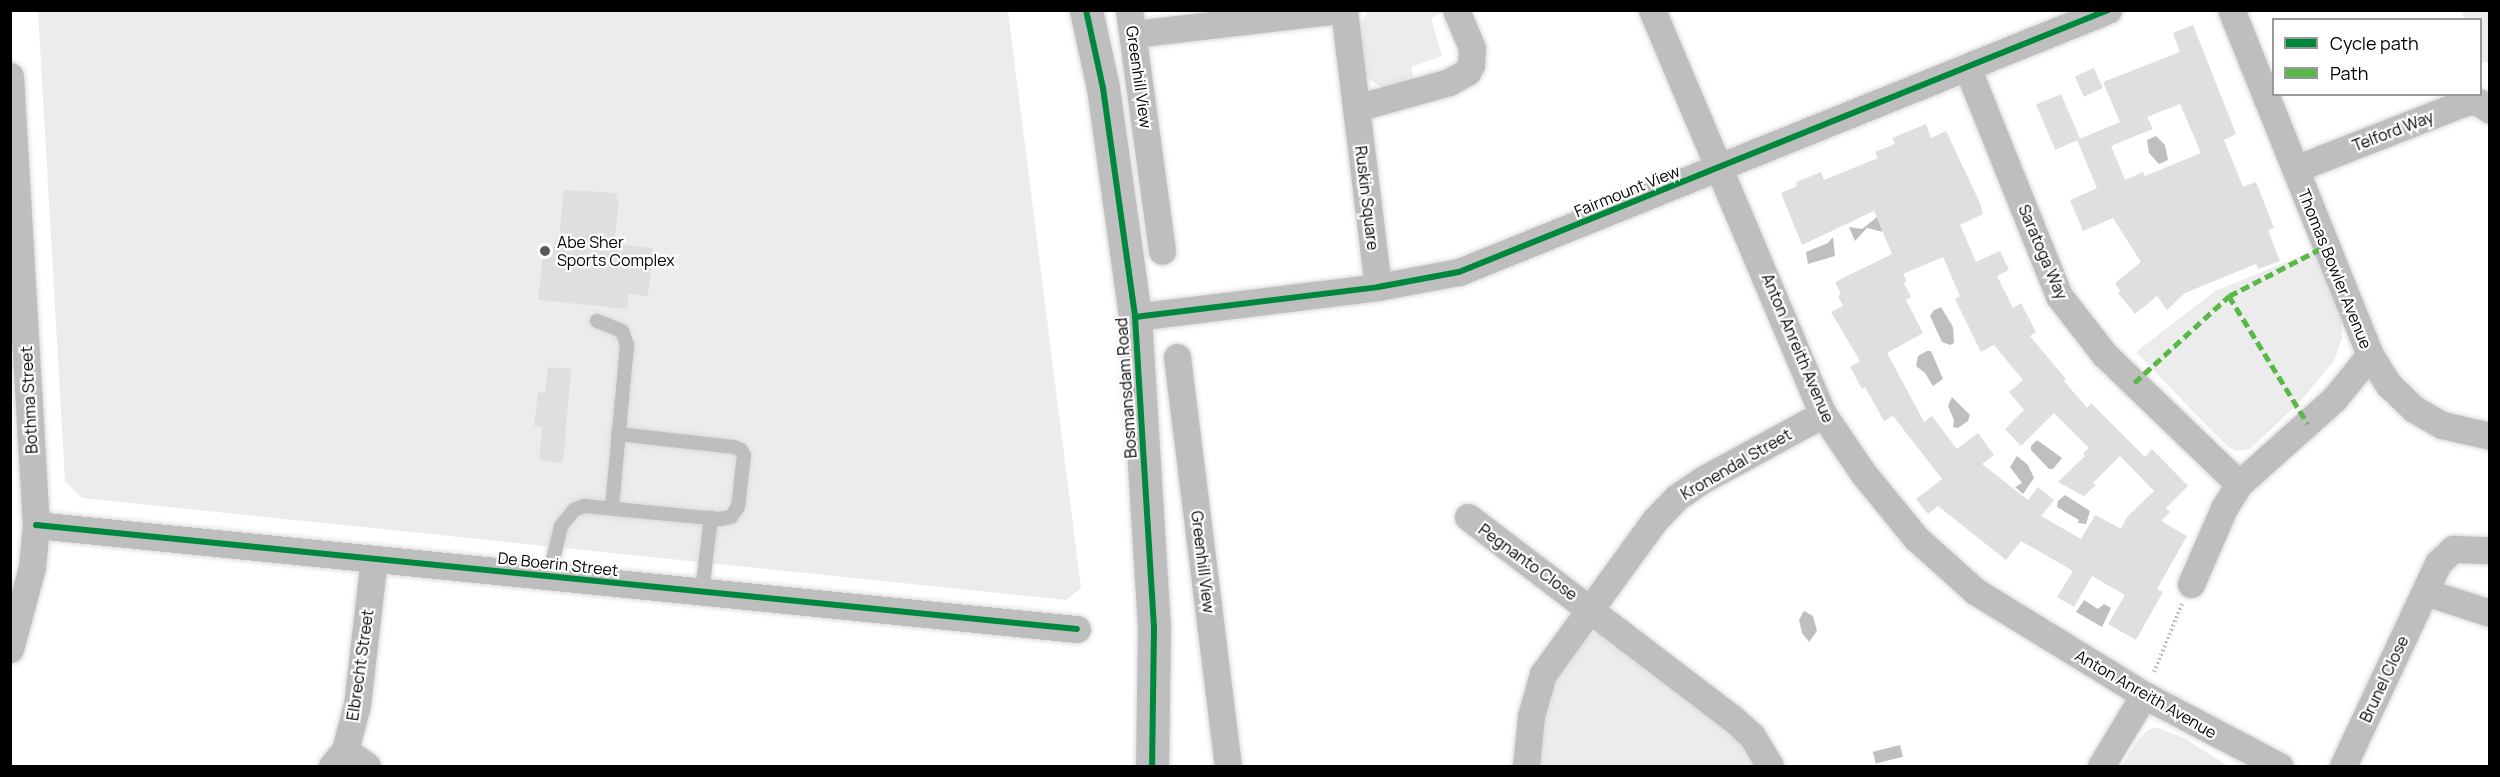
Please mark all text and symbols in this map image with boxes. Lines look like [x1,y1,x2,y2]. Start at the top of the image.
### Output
legend [2272,18,2482,96]
street label: Greenhill View [1122,25,1156,129]
text: Cycle path [2330,31,2419,55]
text: Path [2330,61,2368,85]
street label: Telford Way [2350,107,2436,155]
street label: Ruskin Square [1351,145,1383,251]
street label: Fairmount View [1571,161,1683,221]
street label: Thomas Bowler Avenue [2294,186,2376,352]
street label: Saratoga Way [2014,202,2072,302]
place label: Abe Sher Sports Complex [557,232,675,270]
marker: Abe Sher Sports Complex [538,244,552,258]
street label: Anton Anreith Avenue [1758,271,1838,425]
street label: Bosmansdam Road [1112,317,1140,459]
street label: Bothma Street [17,346,41,454]
street label: Kronendal Street [1677,424,1795,504]
street label: Greenhill View [1187,510,1219,614]
street label: Pegnanto Close [1475,520,1581,604]
street label: De Boerin Street [497,548,619,580]
street label: Elbrecht Street [343,608,377,722]
street label: Brunel Close [2356,633,2412,725]
street label: Anton Anreith Avenue [2072,646,2220,742]

